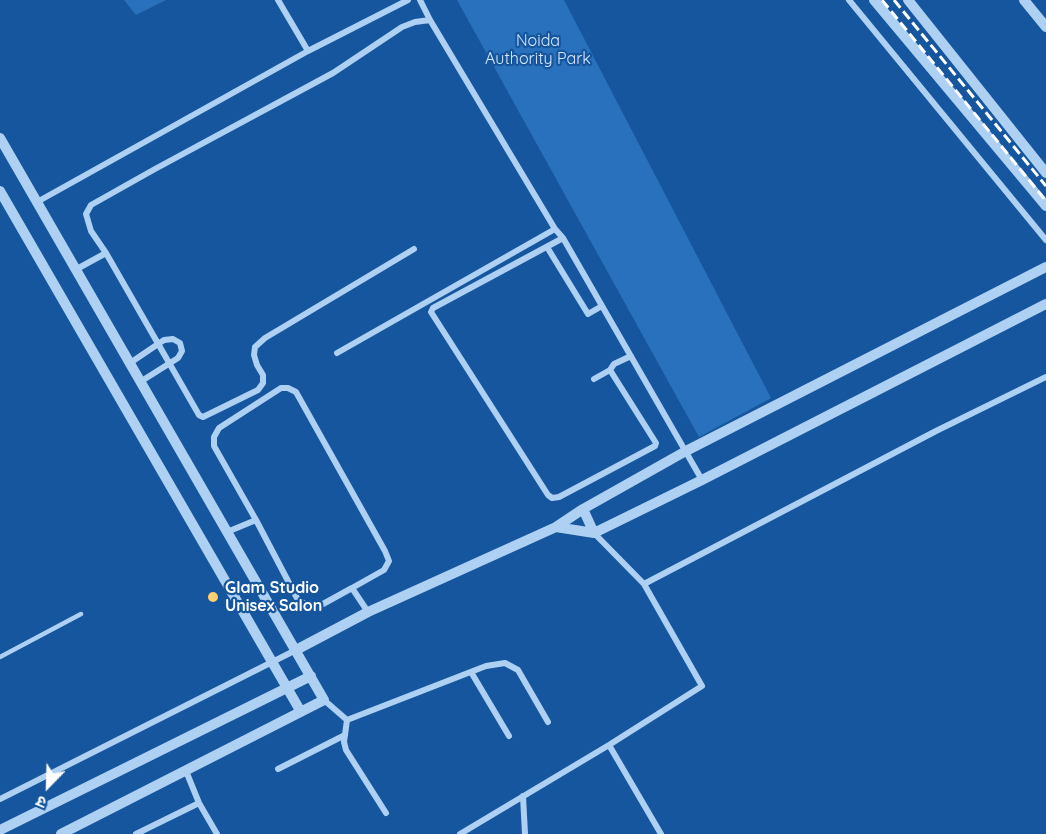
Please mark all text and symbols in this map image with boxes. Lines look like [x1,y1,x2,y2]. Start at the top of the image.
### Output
park label: Noida Authority Park [485,31,591,69]
place label: Glam Studio Unisex Salon [225,578,322,616]
marker: Glam Studio Unisex Salon [206,590,220,604]
north arrow [18,756,78,816]
text: उ [33,792,49,814]

